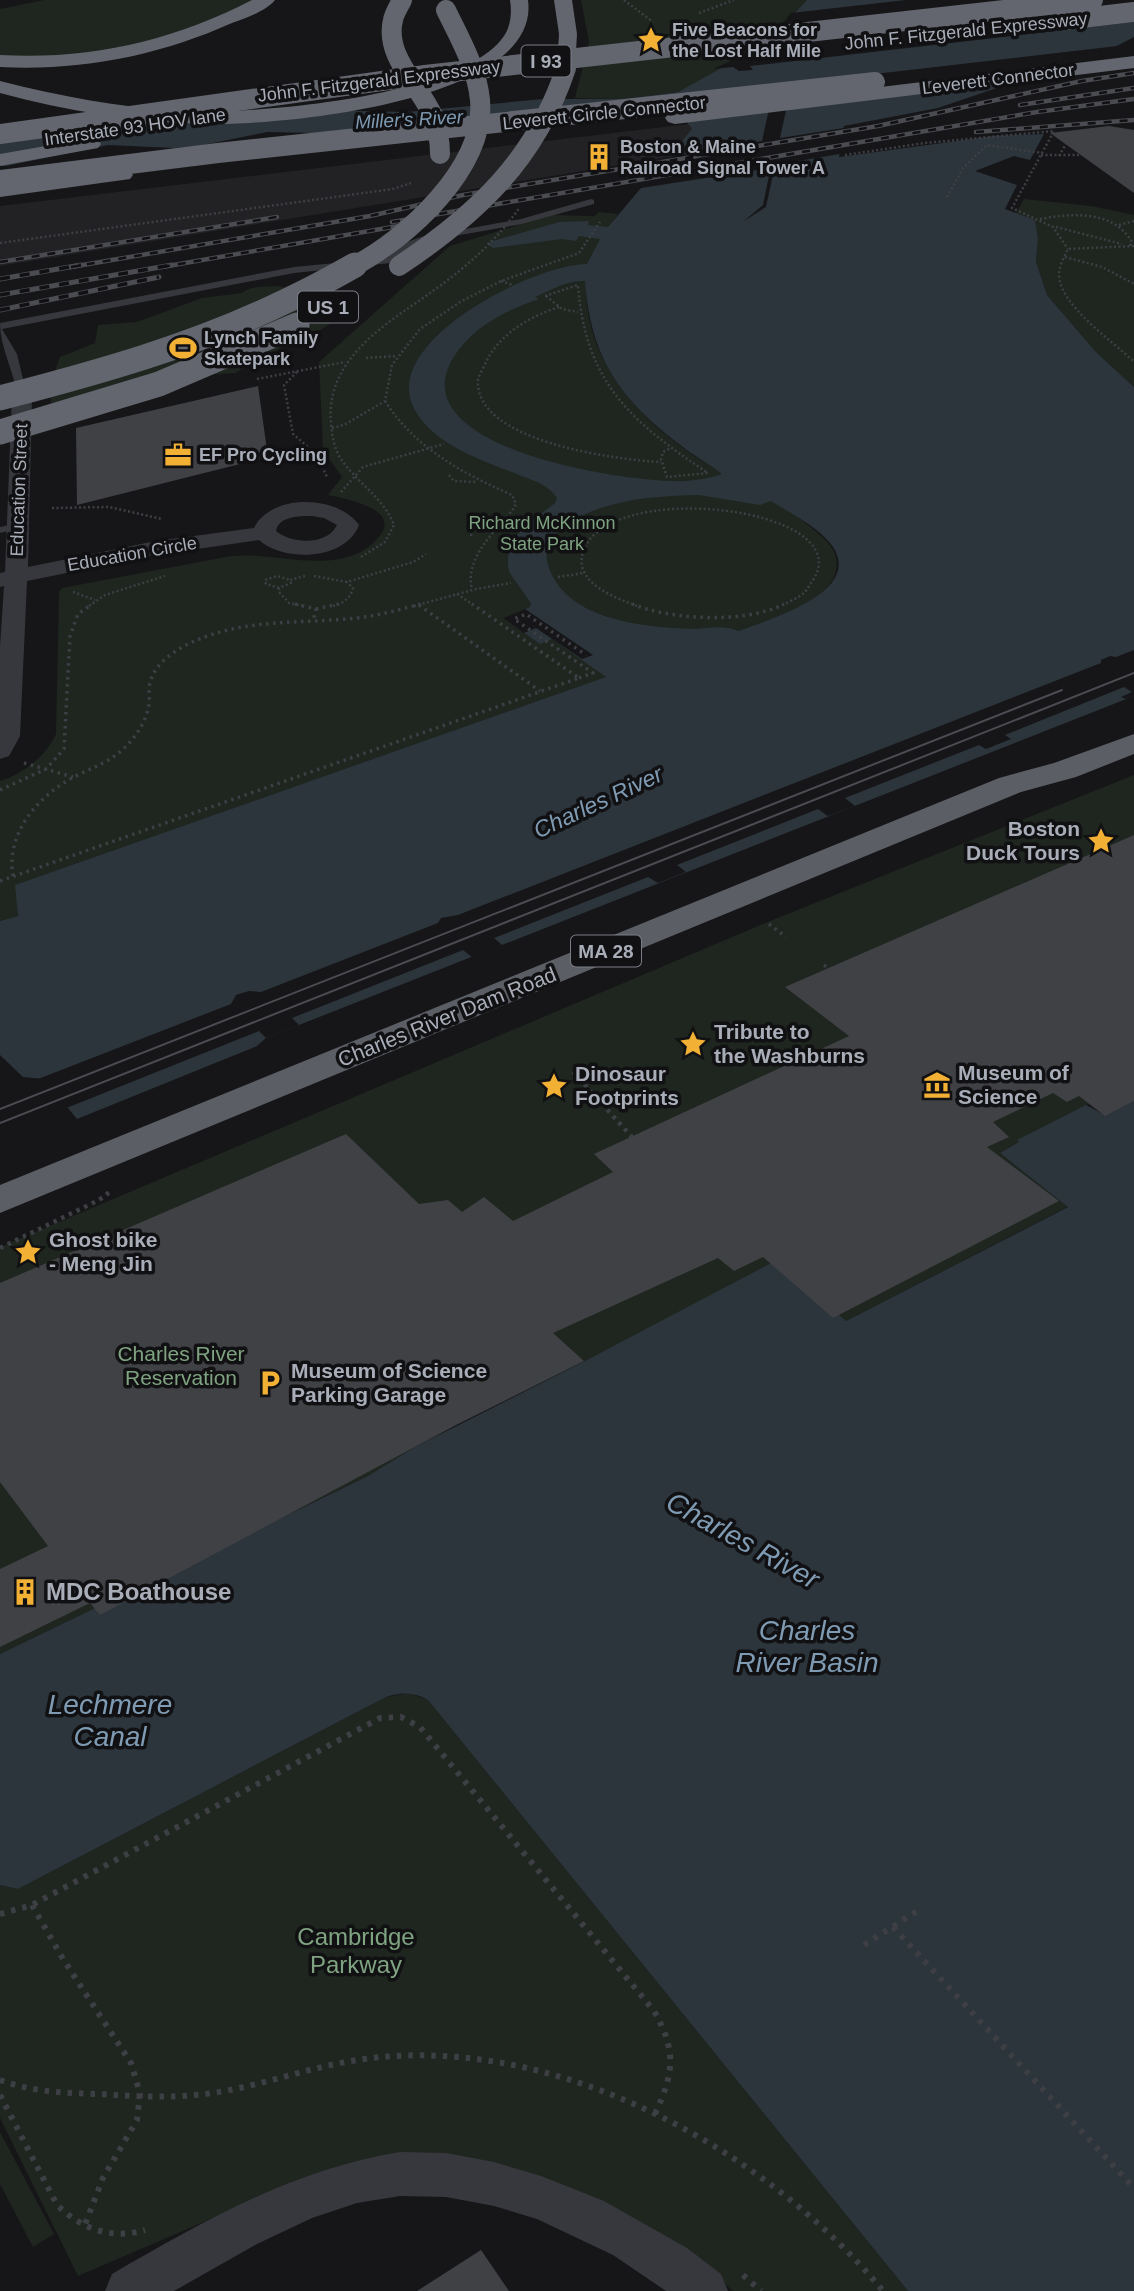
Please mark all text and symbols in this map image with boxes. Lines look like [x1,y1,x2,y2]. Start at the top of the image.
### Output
street label: John F. Fitzgerald Expressway [844,8,1088,54]
place label: Five Beacons for the Lost Half Mile [672,20,821,61]
place icon: Five Beacons for the Lost Half Mile [636,25,666,55]
road number: I 93 [522,45,570,76]
street label: John F. Fitzgerald Expressway [257,56,501,106]
street label: Leverett Connector [921,60,1075,98]
street label: Leverett Circle Connector [501,92,707,134]
street label: Interstate 93 HOV lane [43,104,227,150]
water label: Miller's River [354,106,464,133]
place label: Boston & Maine Railroad Signal Tower A [620,137,825,178]
building icon: Boston & Maine Railroad Signal Tower A [584,142,614,172]
road number: US 1 [298,292,358,322]
place label: Lynch Family Skatepark [204,328,318,369]
sports icon: Lynch Family Skatepark [168,333,198,363]
street label: Education Street [7,423,31,557]
office icon: EF Pro Cycling [163,440,193,470]
place label: EF Pro Cycling [199,445,327,465]
park label: Richard McKinnon State Park [468,513,616,554]
street label: Education Circle [66,533,198,575]
water label: Charles River [529,760,668,843]
place label: Boston Duck Tours [966,817,1080,864]
place icon: Boston Duck Tours [1086,826,1116,856]
road number: MA 28 [571,936,641,967]
street label: Charles River Dam Road [334,962,559,1071]
place label: Tribute to the Washburns [714,1020,865,1067]
place icon: Tribute to the Washburns [678,1029,708,1059]
place label: Museum of Science [958,1061,1070,1108]
place label: Dinosaur Footprints [575,1062,679,1109]
museum icon: Museum of Science [922,1070,952,1100]
place icon: Dinosaur Footprints [539,1071,569,1101]
place label: Ghost bike - Meng Jin [49,1228,158,1275]
place icon: Ghost bike - Meng Jin [13,1237,43,1267]
park label: Charles River Reservation [117,1342,245,1389]
place label: Museum of Science Parking Garage [291,1359,487,1406]
parking icon: Museum of Science Parking Garage [255,1368,285,1398]
water label: Charles River [661,1486,826,1596]
building icon: MDC Boathouse [10,1577,40,1607]
place label: MDC Boathouse [46,1578,231,1605]
water label: Charles River Basin [735,1615,879,1678]
water label: Lechmere Canal [48,1689,172,1752]
park label: Cambridge Parkway [297,1923,415,1978]

